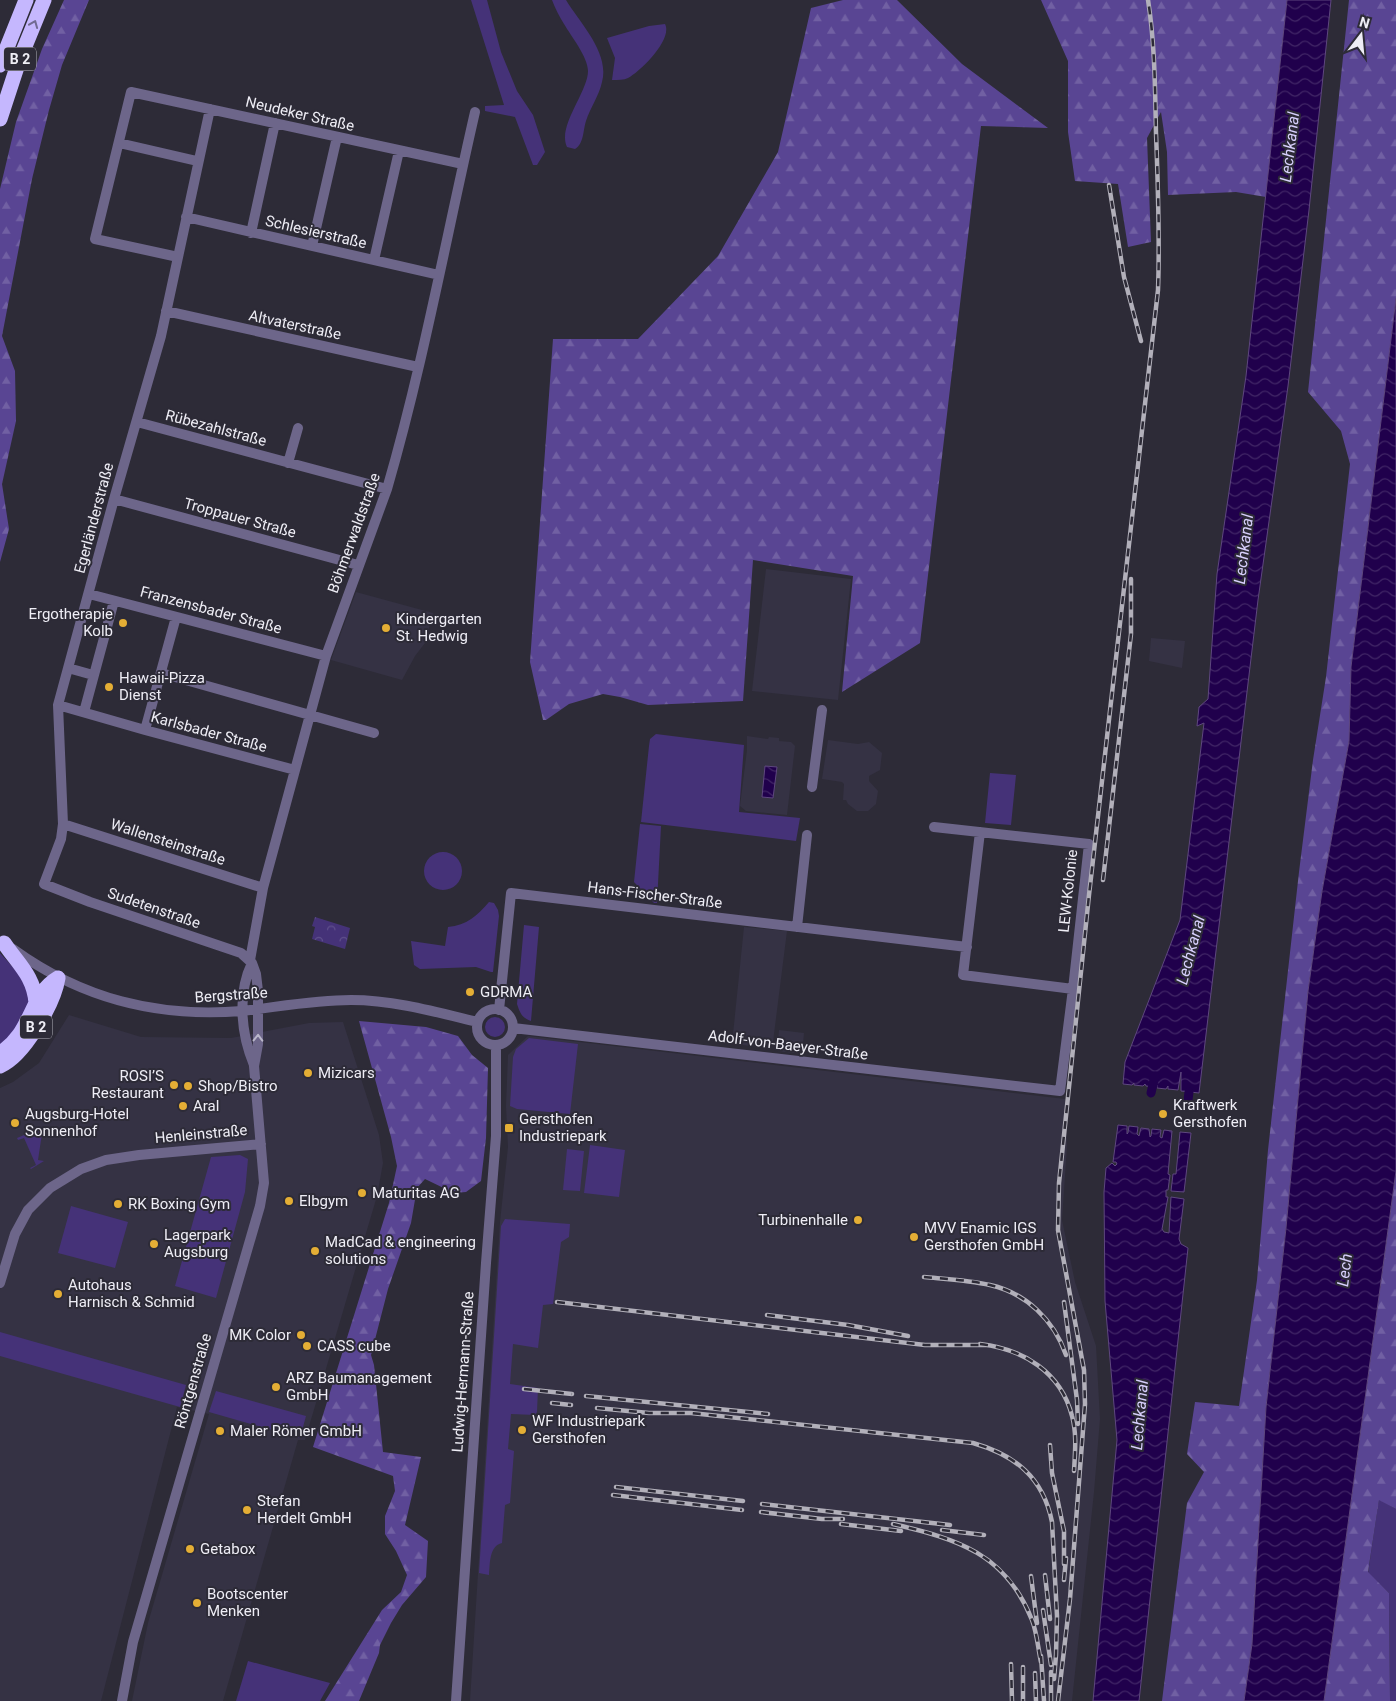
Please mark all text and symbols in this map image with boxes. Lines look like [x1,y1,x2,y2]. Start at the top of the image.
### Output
north arrow [1336,10,1386,60]
text: N [1358,13,1372,32]
one-way arrow [27,20,38,29]
road number: B 2 [4,48,36,70]
street label: Neudeker Straße [244,93,356,135]
water label: Lechkanal [1276,111,1303,183]
street label: Schlesierstraße [264,212,368,252]
street label: Altvaterstraße [247,306,343,344]
street label: Rübezahlstraße [164,406,269,450]
street label: Egerländerstraße [71,461,117,575]
street label: Böhmerwaldstraße [324,470,384,596]
street label: Troppauer Straße [182,494,298,542]
water label: Lechkanal [1230,513,1257,585]
street label: Franzensbader Straße [138,582,284,638]
place label: Ergotherapie Kolb [28,605,113,640]
place label: Kindergarten St. Hedwig [396,610,482,645]
marker: Ergotherapie Kolb [117,617,129,629]
marker: Kindergarten St. Hedwig [380,622,392,634]
place label: Hawaii-Pizza Dienst [119,669,205,704]
marker: Hawaii-Pizza Dienst [103,681,115,693]
street label: Karlsbader Straße [149,708,269,756]
street label: Wallensteinstraße [108,815,228,869]
street label: LEW-Kolonie [1055,849,1081,933]
street label: Hans-Fischer-Straße [587,878,723,912]
street label: Sudetenstraße [105,884,203,932]
water label: Lechkanal [1172,913,1209,987]
street label: Bergstraße [194,983,268,1007]
place label: GDRMA [480,983,533,1001]
marker: GDRMA [464,986,476,998]
road number: B 2 [20,1016,52,1038]
street label: Adolf-von-Baeyer-Straße [707,1026,869,1064]
one-way arrow [253,1033,263,1041]
place label: Mizicars [318,1064,375,1082]
place label: ROSI’S Restaurant [92,1067,164,1102]
marker: Mizicars [302,1067,314,1079]
place label: Shop/Bistro [198,1077,277,1095]
marker: ROSI’S Restaurant [168,1079,180,1091]
marker: Shop/Bistro [182,1080,194,1092]
place label: Kraftwerk Gersthofen [1173,1096,1247,1131]
place label: Aral [193,1097,219,1115]
marker: Aral [177,1100,189,1112]
place label: Augsburg-Hotel Sonnenhof [25,1105,129,1140]
marker: Kraftwerk Gersthofen [1157,1108,1169,1120]
place label: Gersthofen Industriepark [519,1110,607,1145]
marker: Augsburg-Hotel Sonnenhof [9,1117,21,1129]
street label: Henleinstraße [154,1121,248,1147]
marker: Gersthofen Industriepark [503,1122,515,1134]
place label: Maturitas AG [372,1184,460,1202]
marker: Maturitas AG [356,1187,368,1199]
place label: Elbgym [299,1192,348,1210]
place label: RK Boxing Gym [128,1195,230,1213]
marker: Elbgym [283,1195,295,1207]
marker: RK Boxing Gym [112,1198,124,1210]
place label: Turbinenhalle [758,1211,848,1229]
marker: Turbinenhalle [852,1214,864,1226]
place label: MVV Enamic IGS Gersthofen GmbH [924,1219,1044,1254]
place label: Lagerpark Augsburg [164,1226,231,1261]
marker: MVV Enamic IGS Gersthofen GmbH [908,1231,920,1243]
place label: MadCad & engineering solutions [325,1233,476,1268]
marker: Lagerpark Augsburg [148,1238,160,1250]
marker: MadCad & engineering solutions [309,1245,321,1257]
water label: Lech [1333,1252,1356,1288]
place label: Autohaus Harnisch & Schmid [68,1276,195,1311]
marker: Autohaus Harnisch & Schmid [52,1288,64,1300]
street label: Ludwig-Hermann-Straße [448,1291,478,1453]
place label: MK Color [229,1326,291,1344]
marker: MK Color [295,1329,307,1341]
street label: Röntgenstraße [171,1331,215,1431]
place label: CASS cube [317,1337,391,1355]
marker: CASS cube [301,1340,313,1352]
place label: ARZ Baumanagement GmbH [286,1369,432,1404]
water label: Lechkanal [1127,1379,1152,1451]
marker: ARZ Baumanagement GmbH [270,1381,282,1393]
place label: WF Industriepark Gersthofen [532,1412,645,1447]
place label: Maler Römer GmbH [230,1422,362,1440]
marker: WF Industriepark Gersthofen [516,1424,528,1436]
marker: Maler Römer GmbH [214,1425,226,1437]
place label: Stefan Herdelt GmbH [257,1492,352,1527]
marker: Stefan Herdelt GmbH [241,1504,253,1516]
place label: Getabox [200,1540,256,1558]
marker: Getabox [184,1543,196,1555]
place label: Bootscenter Menken [207,1585,288,1620]
marker: Bootscenter Menken [191,1597,203,1609]

